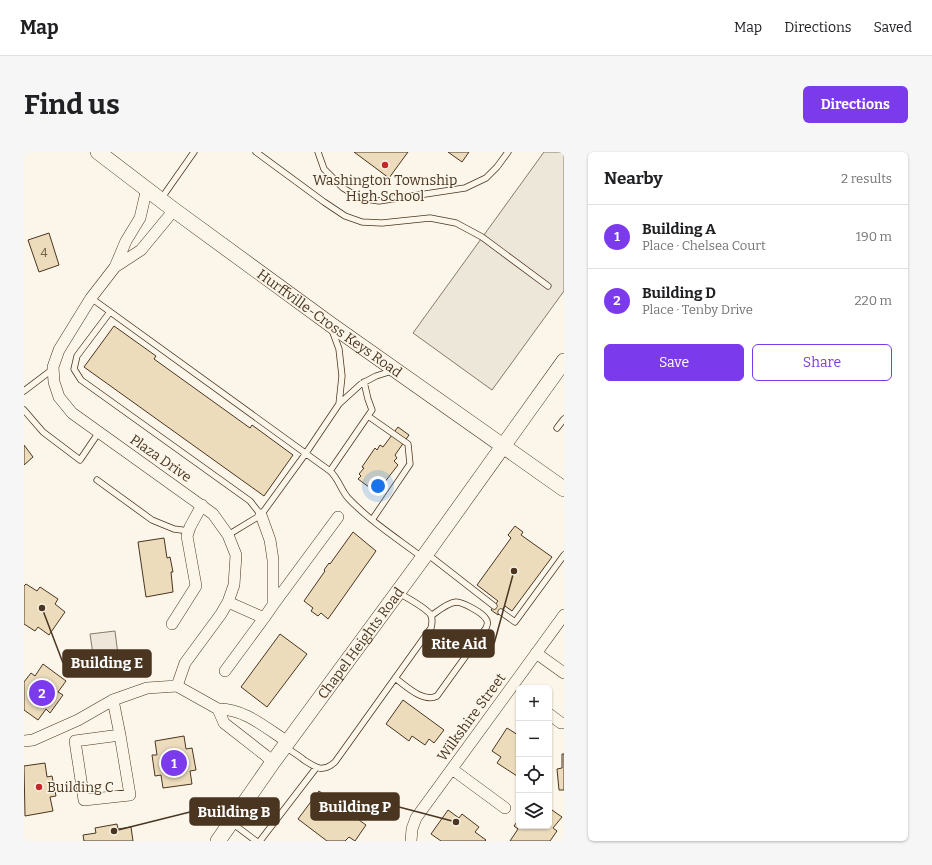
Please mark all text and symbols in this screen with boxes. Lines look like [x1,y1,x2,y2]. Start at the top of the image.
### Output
text: Map [20,16,59,39]
text: Map [734,19,762,36]
text: Directions [784,19,852,36]
text: Saved [874,19,912,36]
button: Directions [803,86,908,123]
text: Find us [24,88,120,121]
marker: Washington Township High School [380,160,390,170]
text: Nearby [604,168,663,189]
text: 2 results [841,171,892,186]
place label: Washington Township High School [313,172,457,205]
text: Building A [642,220,716,238]
text: 1 [614,229,620,244]
text: 190 m [856,229,892,244]
text: Place · Chelsea Court [642,238,766,253]
house number: 4 [40,246,48,260]
street label: Hurffville-Cross Keys Road [254,266,405,381]
text: Building D [642,284,716,302]
text: 2 [613,293,621,308]
text: 220 m [855,293,892,308]
text: Place · Tenby Drive [642,302,753,317]
button: Save [604,344,744,381]
button: Share [752,344,892,381]
street label: Plaza Drive [127,431,195,486]
your location [368,476,388,496]
street label: Chapel Heights Road [314,584,408,702]
callout: Rite Aid [423,630,494,657]
text: Rite Aid [431,635,487,653]
callout: Building E [63,650,151,677]
text: Building E [71,654,143,672]
street label: Wilkshire Street [434,670,509,765]
pin: 2 [29,678,55,708]
map controls [516,685,552,829]
button: + [516,685,552,721]
button: − [516,721,552,757]
pin: 1 [161,748,187,778]
button: locate [516,757,552,793]
place label: Building C [47,779,114,796]
marker: Building C [34,782,44,792]
callout: Building P [311,793,399,820]
button: layers [516,793,552,829]
callout: Building B [190,798,279,825]
text: Building P [319,798,391,816]
text: Building B [198,803,271,821]

